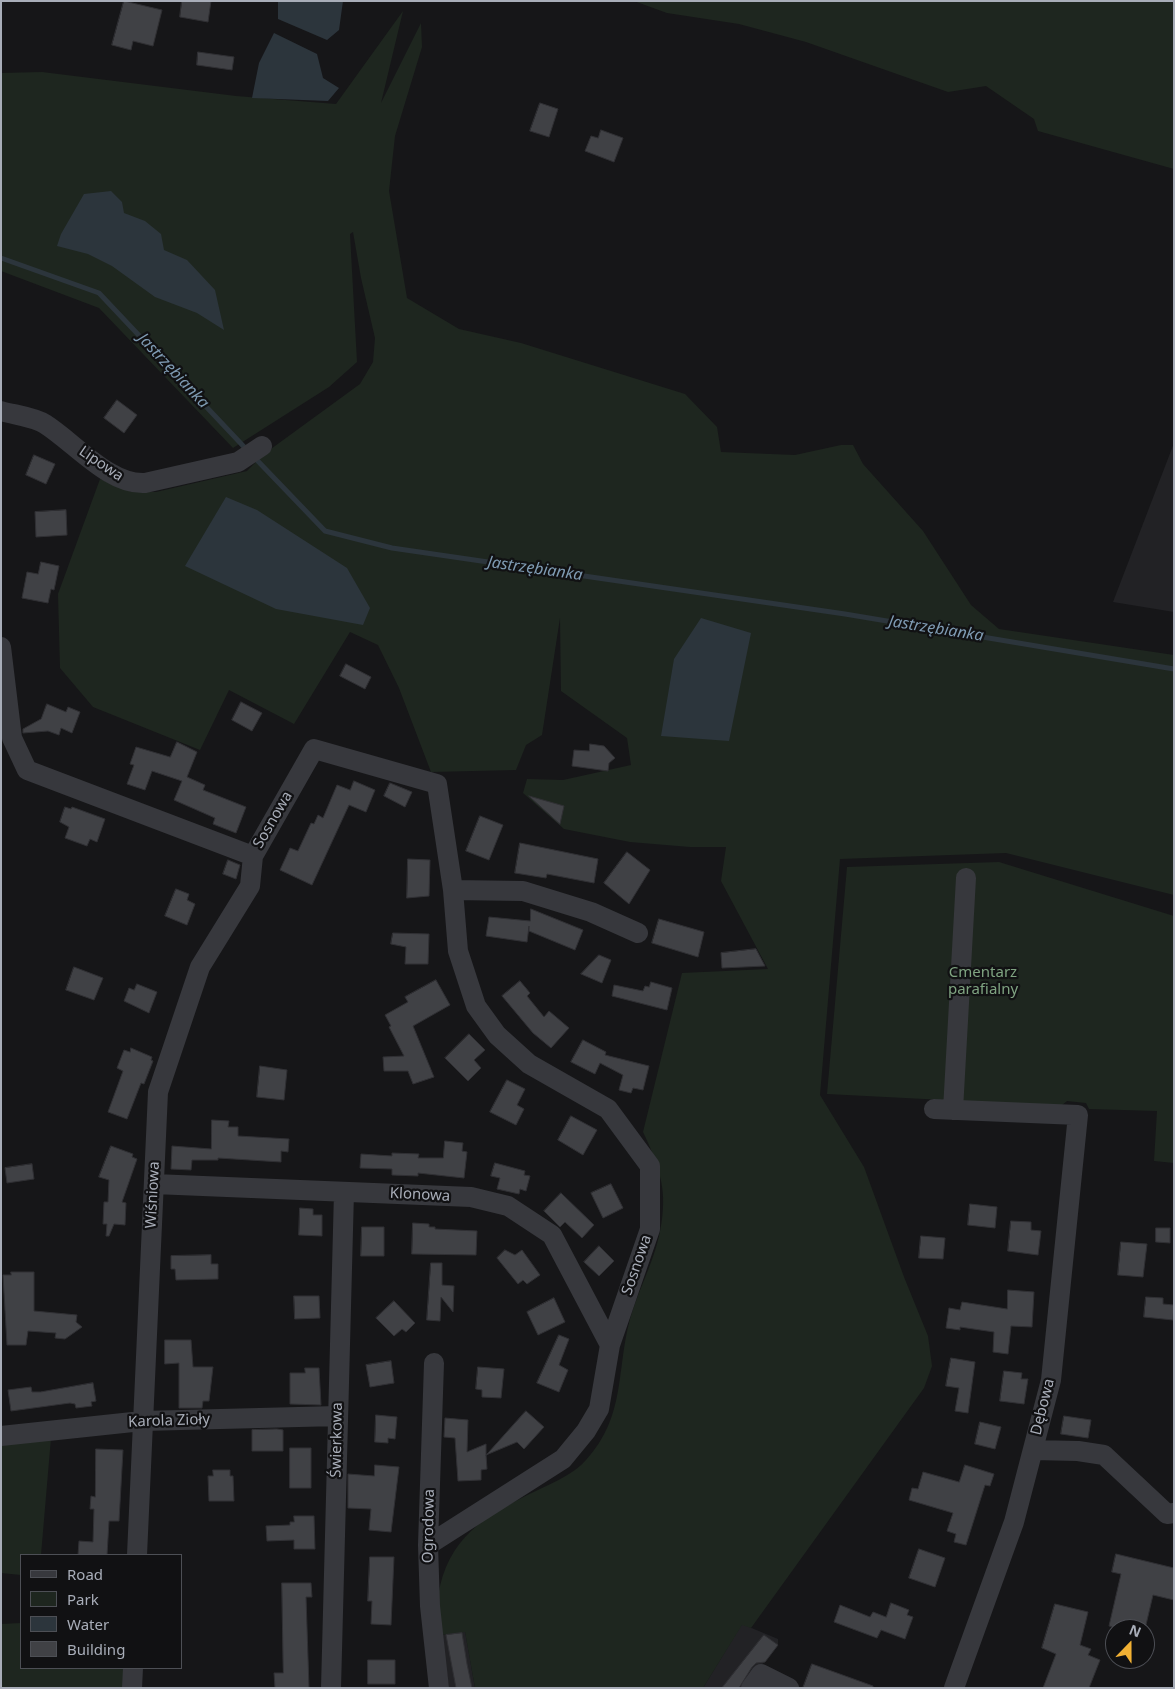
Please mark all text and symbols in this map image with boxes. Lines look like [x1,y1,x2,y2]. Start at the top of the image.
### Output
water label: Jastrzębianka [133,329,213,413]
street label: Lipowa [75,443,127,485]
water label: Jastrzębianka [486,553,584,585]
water label: Jastrzębianka [887,612,985,646]
street label: Sosnowa [250,788,296,852]
park label: Cmentarz parafialny [948,964,1018,999]
street label: Wiśniowa [142,1161,164,1229]
street label: Klonowa [389,1184,451,1206]
street label: Sosnowa [618,1232,656,1298]
street label: Dębowa [1027,1377,1059,1437]
street label: Świerkowa [327,1402,347,1478]
street label: Karola Zioły [128,1411,210,1431]
street label: Ogrodowa [419,1489,439,1563]
legend [20,1554,182,1669]
text: Road [67,1564,103,1584]
text: Park [67,1589,99,1609]
text: Water [67,1614,109,1634]
north arrow [1105,1619,1155,1669]
text: N [1127,1620,1144,1641]
text: Building [67,1639,125,1659]

